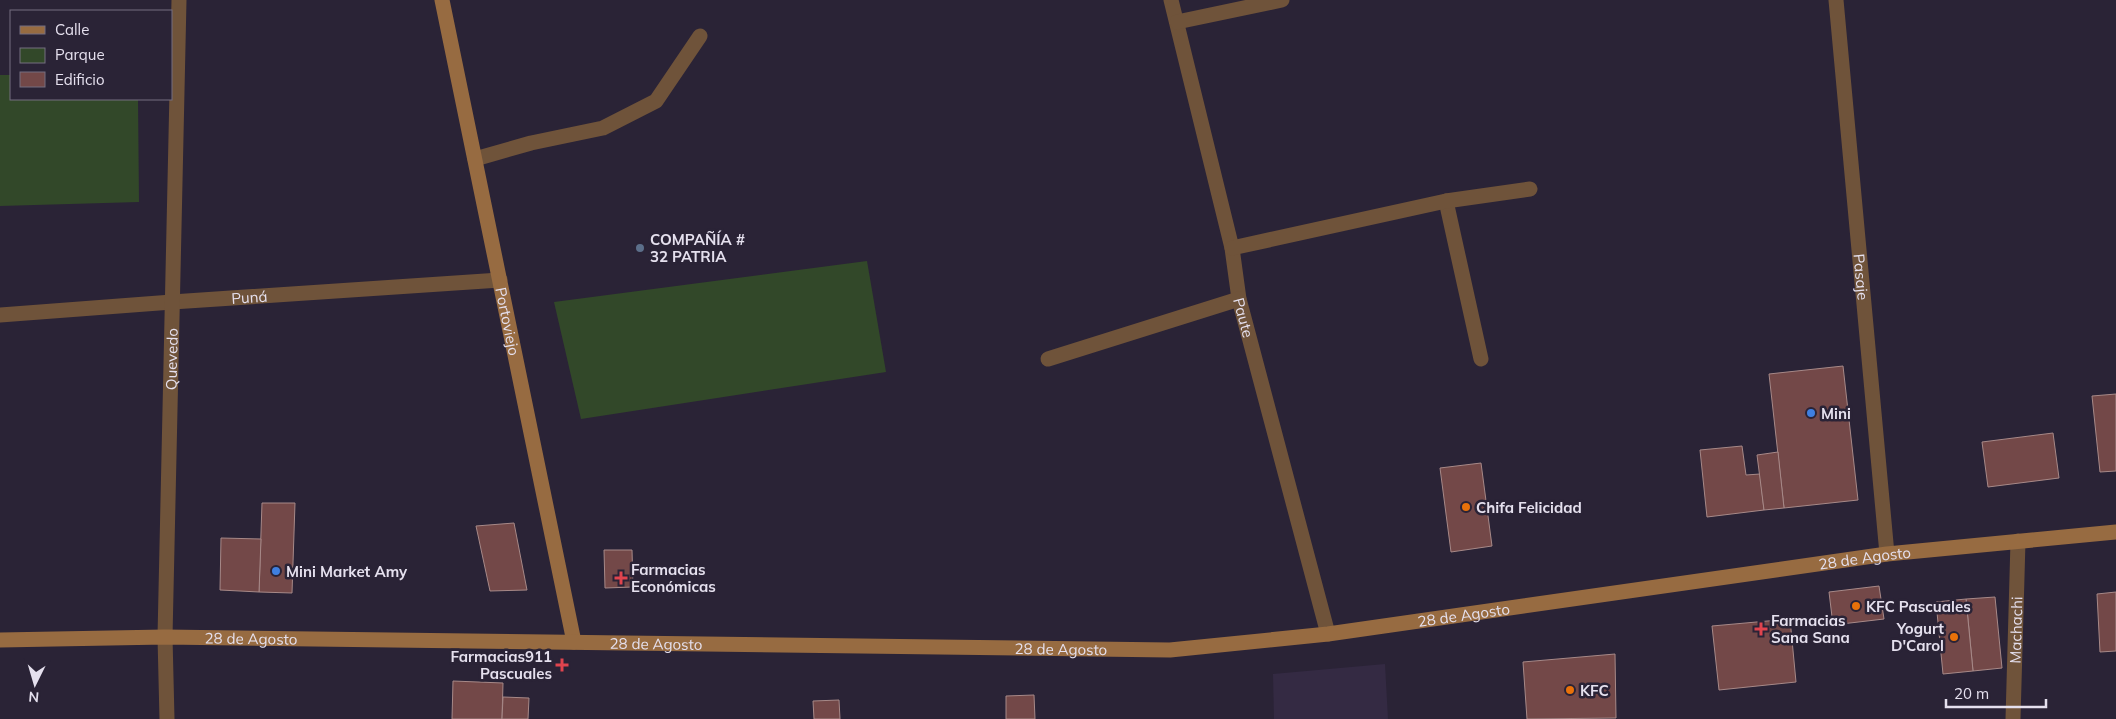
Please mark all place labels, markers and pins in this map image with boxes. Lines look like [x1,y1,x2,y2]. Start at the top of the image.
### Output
place label: COMPAÑÍA # 32 PATRIA [650,230,745,266]
marker: COMPAÑÍA # 32 PATRIA [634,242,646,254]
place label: Mini [1821,404,1851,423]
marker: Mini [1805,407,1817,419]
place label: Chifa Felicidad [1476,498,1582,517]
marker: Chifa Felicidad [1460,501,1472,513]
place label: Farmacias Económicas [631,560,716,596]
place label: Mini Market Amy [286,562,408,581]
marker: Mini Market Amy [270,565,282,577]
marker: Farmacias Económicas [615,572,627,584]
place label: KFC Pascuales [1866,597,1971,616]
marker: KFC Pascuales [1850,600,1862,612]
place label: Farmacias Sana Sana [1771,611,1850,647]
place label: Yogurt D'Carol [1891,619,1944,655]
marker: Farmacias Sana Sana [1755,623,1767,635]
marker: Yogurt D'Carol [1948,631,1960,643]
place label: Farmacias911 Pascuales [450,647,552,683]
marker: Farmacias911 Pascuales [556,659,568,671]
place label: KFC [1580,681,1609,700]
marker: KFC [1564,684,1576,696]

